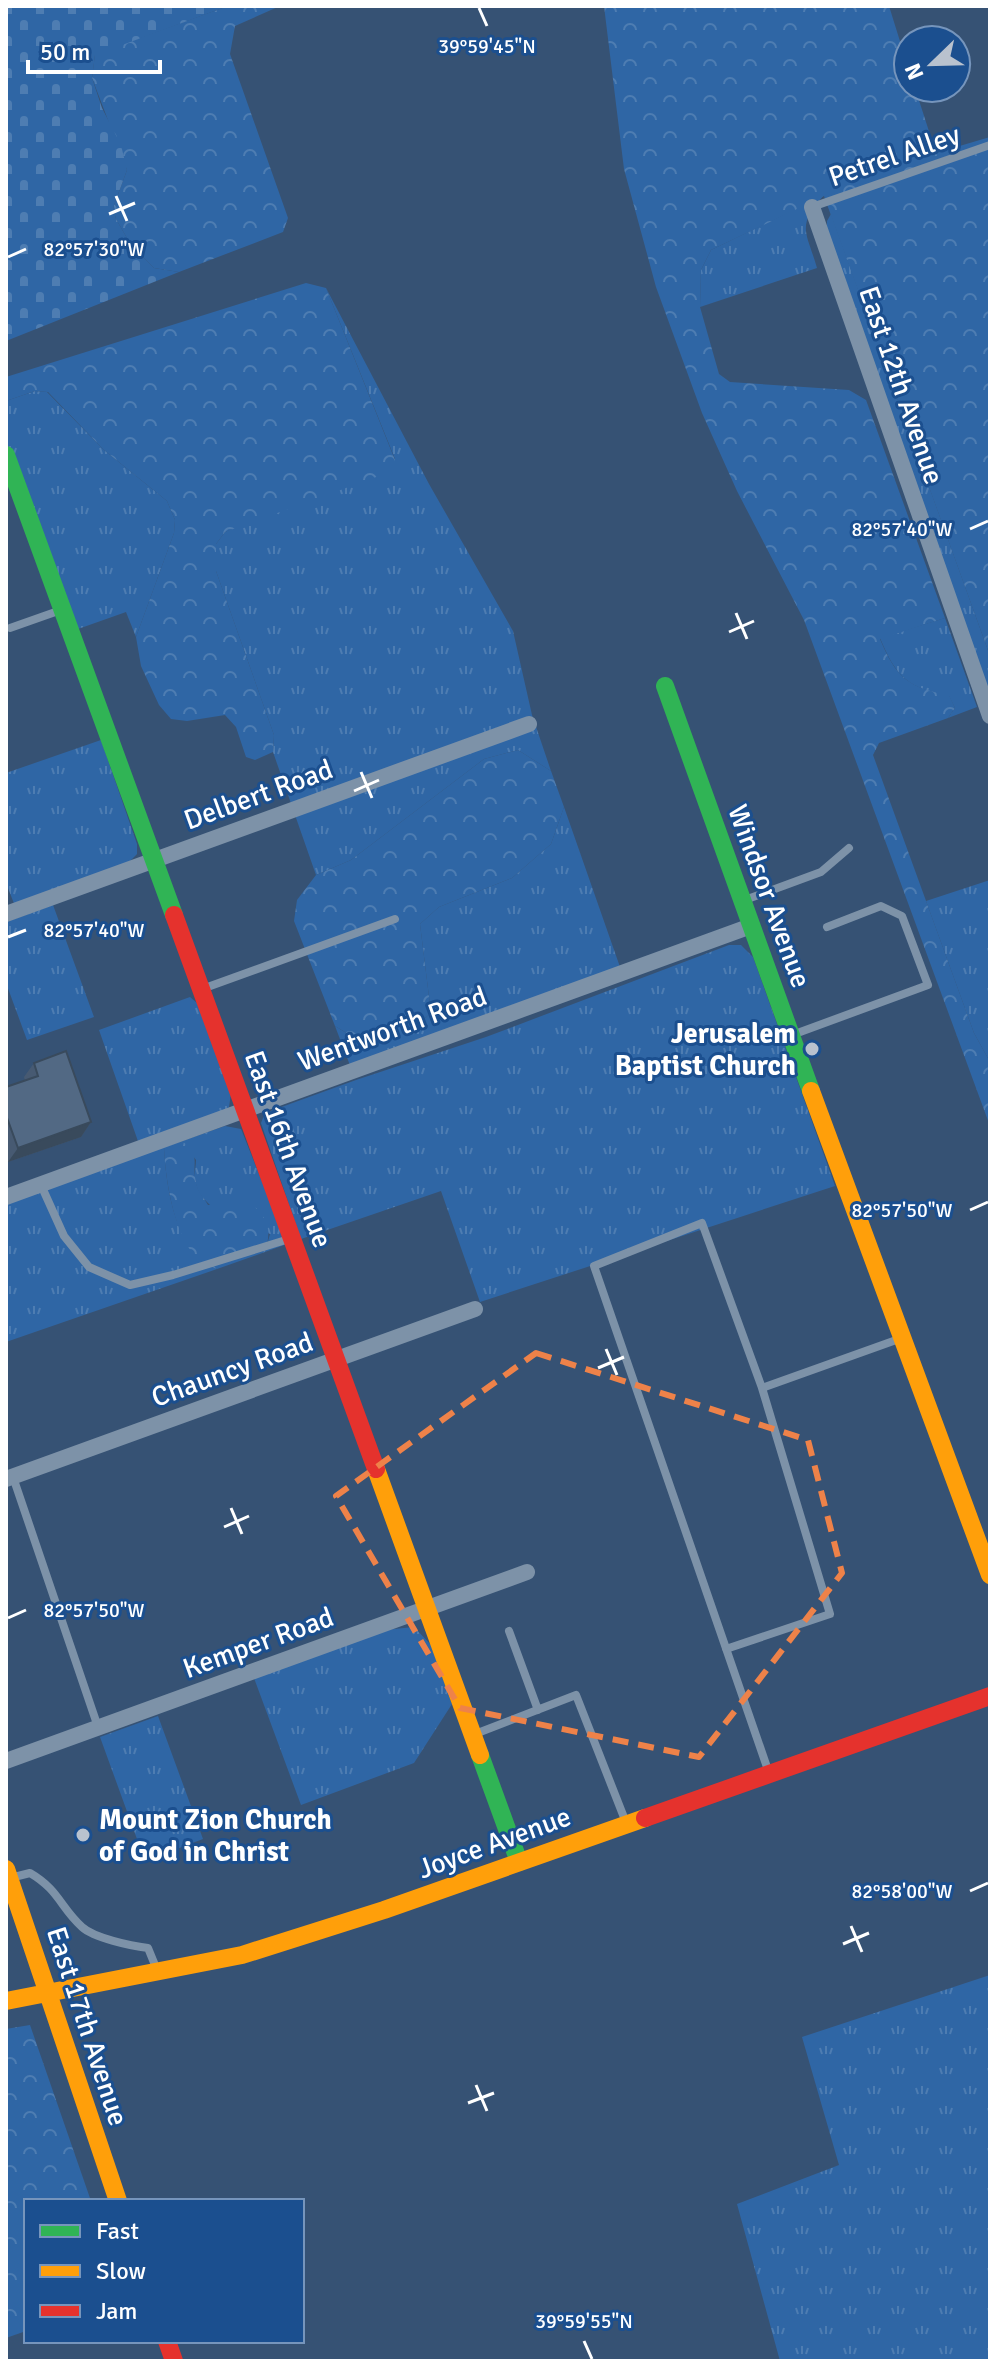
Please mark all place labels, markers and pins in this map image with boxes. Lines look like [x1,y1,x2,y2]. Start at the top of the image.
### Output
place label: Jerusalem Baptist Church [615,1017,796,1083]
marker: Jerusalem Baptist Church [803,1040,821,1058]
place label: Mount Zion Church of God in Christ [99,1803,332,1869]
marker: Mount Zion Church of God in Christ [74,1826,92,1844]

